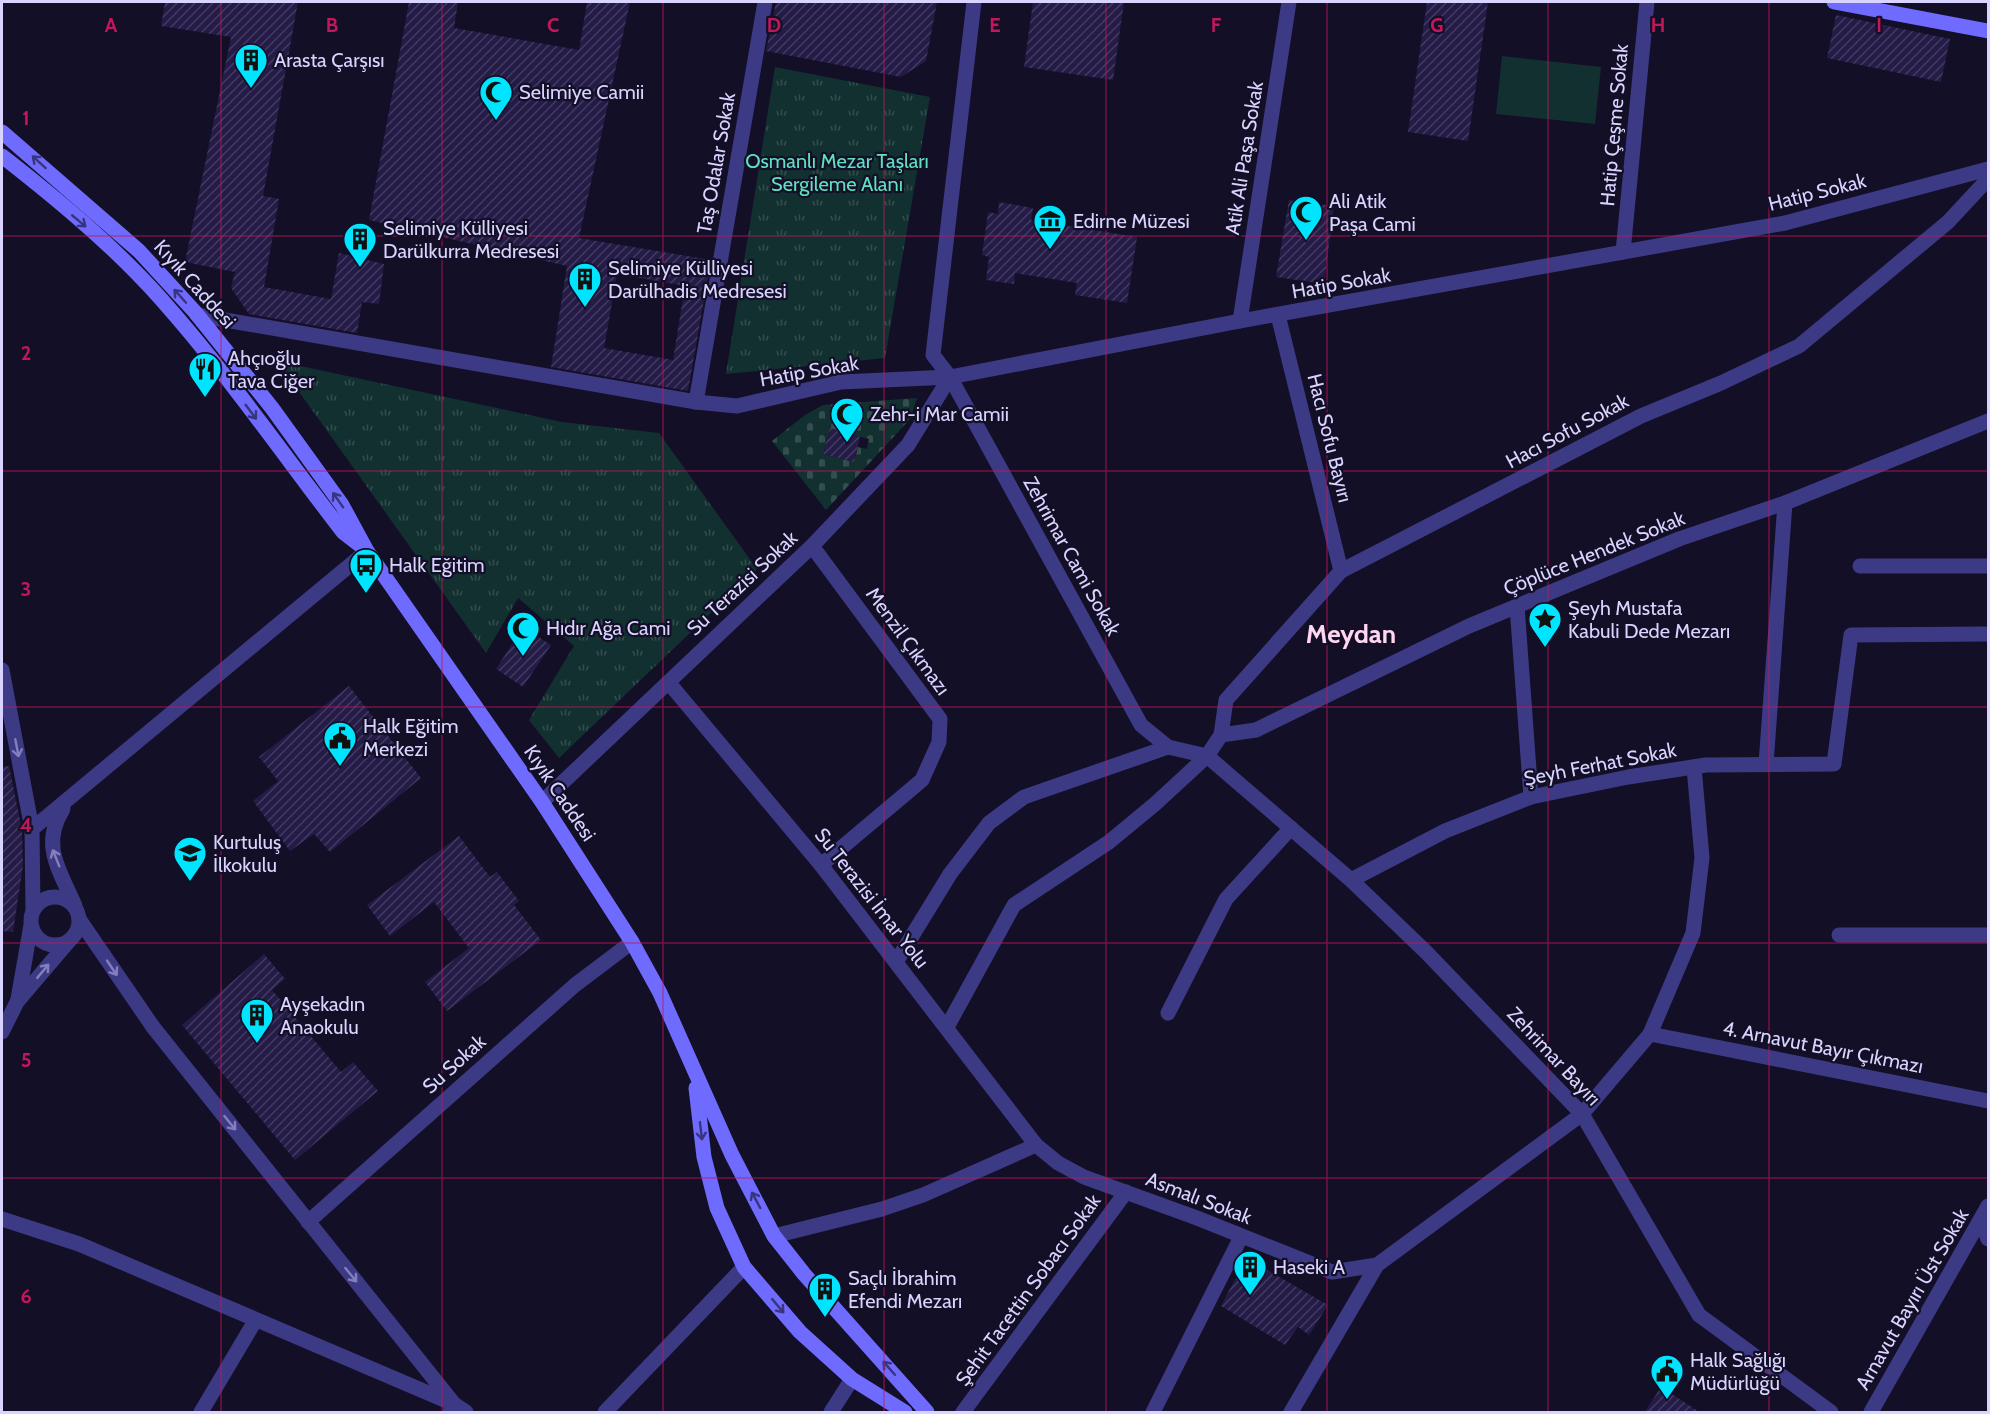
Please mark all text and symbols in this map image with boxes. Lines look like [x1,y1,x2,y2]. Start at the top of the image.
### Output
text: A [105,13,118,37]
text: B [326,13,338,37]
text: C [547,13,559,37]
text: D [767,13,781,37]
text: E [989,13,1001,37]
text: F [1211,13,1222,37]
text: G [1430,13,1444,37]
text: H [1651,13,1665,37]
text: I [1876,13,1882,37]
building icon: Arasta Çarşısı [233,42,269,89]
street label: Hatip Çeşme Sokak [1595,43,1633,207]
place label: Arasta Çarşısı [274,48,385,72]
mosque icon: Selimiye Camii [478,74,514,121]
street label: Atik Ali Paşa Sokak [1220,79,1268,236]
place label: Selimiye Camii [519,80,644,104]
street label: Taş Odalar Sokak [692,90,740,236]
text: 1 [22,106,30,130]
park label: Osmanlı Mezar Taşları Sergileme Alanı [745,149,929,196]
one-way arrow [32,155,47,169]
street label: Hatip Sokak [1766,168,1868,216]
place label: Ali Atik Paşa Cami [1329,189,1416,236]
mosque icon: Ali Atik Paşa Cami [1288,194,1324,241]
museum icon: Edirne Müzesi [1032,203,1068,250]
place label: Edirne Müzesi [1073,209,1190,233]
one-way arrow [71,214,87,227]
place label: Selimiye Külliyesi Darülkurra Medresesi [383,216,559,263]
building icon: Selimiye Külliyesi Darülkurra Medresesi [342,221,378,268]
street label: Kıyık Caddesi [149,235,241,333]
place label: Selimiye Külliyesi Darülhadis Medresesi [608,256,787,303]
building icon: Selimiye Külliyesi Darülhadis Medresesi [567,261,603,308]
street label: Hatip Sokak [1290,262,1392,304]
one-way arrow [173,289,187,304]
text: 2 [21,341,31,365]
place label: Ahçıoğlu Tava Ciğer [228,346,315,393]
street label: Hatip Sokak [758,350,860,392]
restaurant icon: Ahçıoğlu Tava Ciğer [187,351,223,398]
street label: Hacı Sofu Bayırı [1302,371,1358,505]
street label: Hacı Sofu Sokak [1501,389,1633,473]
mosque icon: Zehr-i Mar Camii [829,396,865,443]
place label: Zehr-i Mar Camii [870,402,1009,426]
one-way arrow [244,403,257,419]
street label: Zehrimar Cami Sokak [1018,472,1126,640]
one-way arrow [332,492,344,509]
street label: Çöplüce Hendek Sokak [1500,506,1688,600]
street label: Su Terazisi Sokak [682,526,802,640]
bus stop icon: Halk Eğitim [348,547,384,594]
place label: Halk Eğitim [389,553,485,577]
text: 3 [21,577,31,601]
street label: Menzil Çıkmazı [861,582,955,700]
place label: Şeyh Mustafa Kabuli Dede Mezarı [1568,596,1730,643]
place icon: Şeyh Mustafa Kabuli Dede Mezarı [1527,601,1563,648]
mosque icon: Hıdır Ağa Cami [505,610,541,657]
place label: Hıdır Ağa Cami [546,616,670,640]
district label: Meydan [1306,618,1396,650]
place label: Halk Eğitim Merkezi [363,714,459,761]
public building icon: Halk Eğitim Merkezi [322,720,358,767]
street label: Şeyh Ferhat Sokak [1522,737,1678,791]
one-way arrow [12,738,23,757]
street label: Kıyık Caddesi [519,740,601,846]
text: 4 [20,813,32,837]
street label: Su Terazisi İmar Yolu [810,823,934,973]
place label: Kurtuluş İlkokulu [213,830,281,877]
school or university icon: Kurtuluş İlkokulu [172,835,208,882]
one-way arrow [49,849,60,867]
one-way arrow [106,959,118,975]
one-way arrow [37,963,50,979]
place label: Ayşekadın Anaokulu [280,992,365,1039]
building icon: Ayşekadın Anaokulu [239,997,275,1044]
street label: Zehrimar Bayırı [1502,1002,1606,1110]
street label: 4. Arnavut Bayır Çıkmazı [1721,1016,1925,1078]
street label: Su Sokak [417,1029,491,1099]
text: 5 [21,1048,31,1072]
one-way arrow [223,1115,236,1131]
one-way arrow [696,1121,707,1141]
street label: Asmalı Sokak [1143,1167,1255,1229]
street label: Şehit Tacettin Sobacı Sokak [950,1189,1106,1391]
one-way arrow [749,1191,761,1209]
street label: Arnavut Bayırı Üst Sokak [1850,1204,1974,1394]
building icon: Haseki A [1232,1249,1268,1296]
place label: Haseki A [1273,1255,1346,1279]
place label: Saçlı İbrahim Efendi Mezarı [848,1266,962,1313]
one-way arrow [345,1267,358,1283]
building icon: Saçlı İbrahim Efendi Mezarı [807,1271,843,1318]
text: 6 [20,1284,32,1308]
one-way arrow [771,1298,785,1313]
place label: Halk Sağlığı Müdürlüğü [1690,1348,1786,1395]
public building icon: Halk Sağlığı Müdürlüğü [1649,1353,1685,1400]
one-way arrow [882,1361,896,1376]

